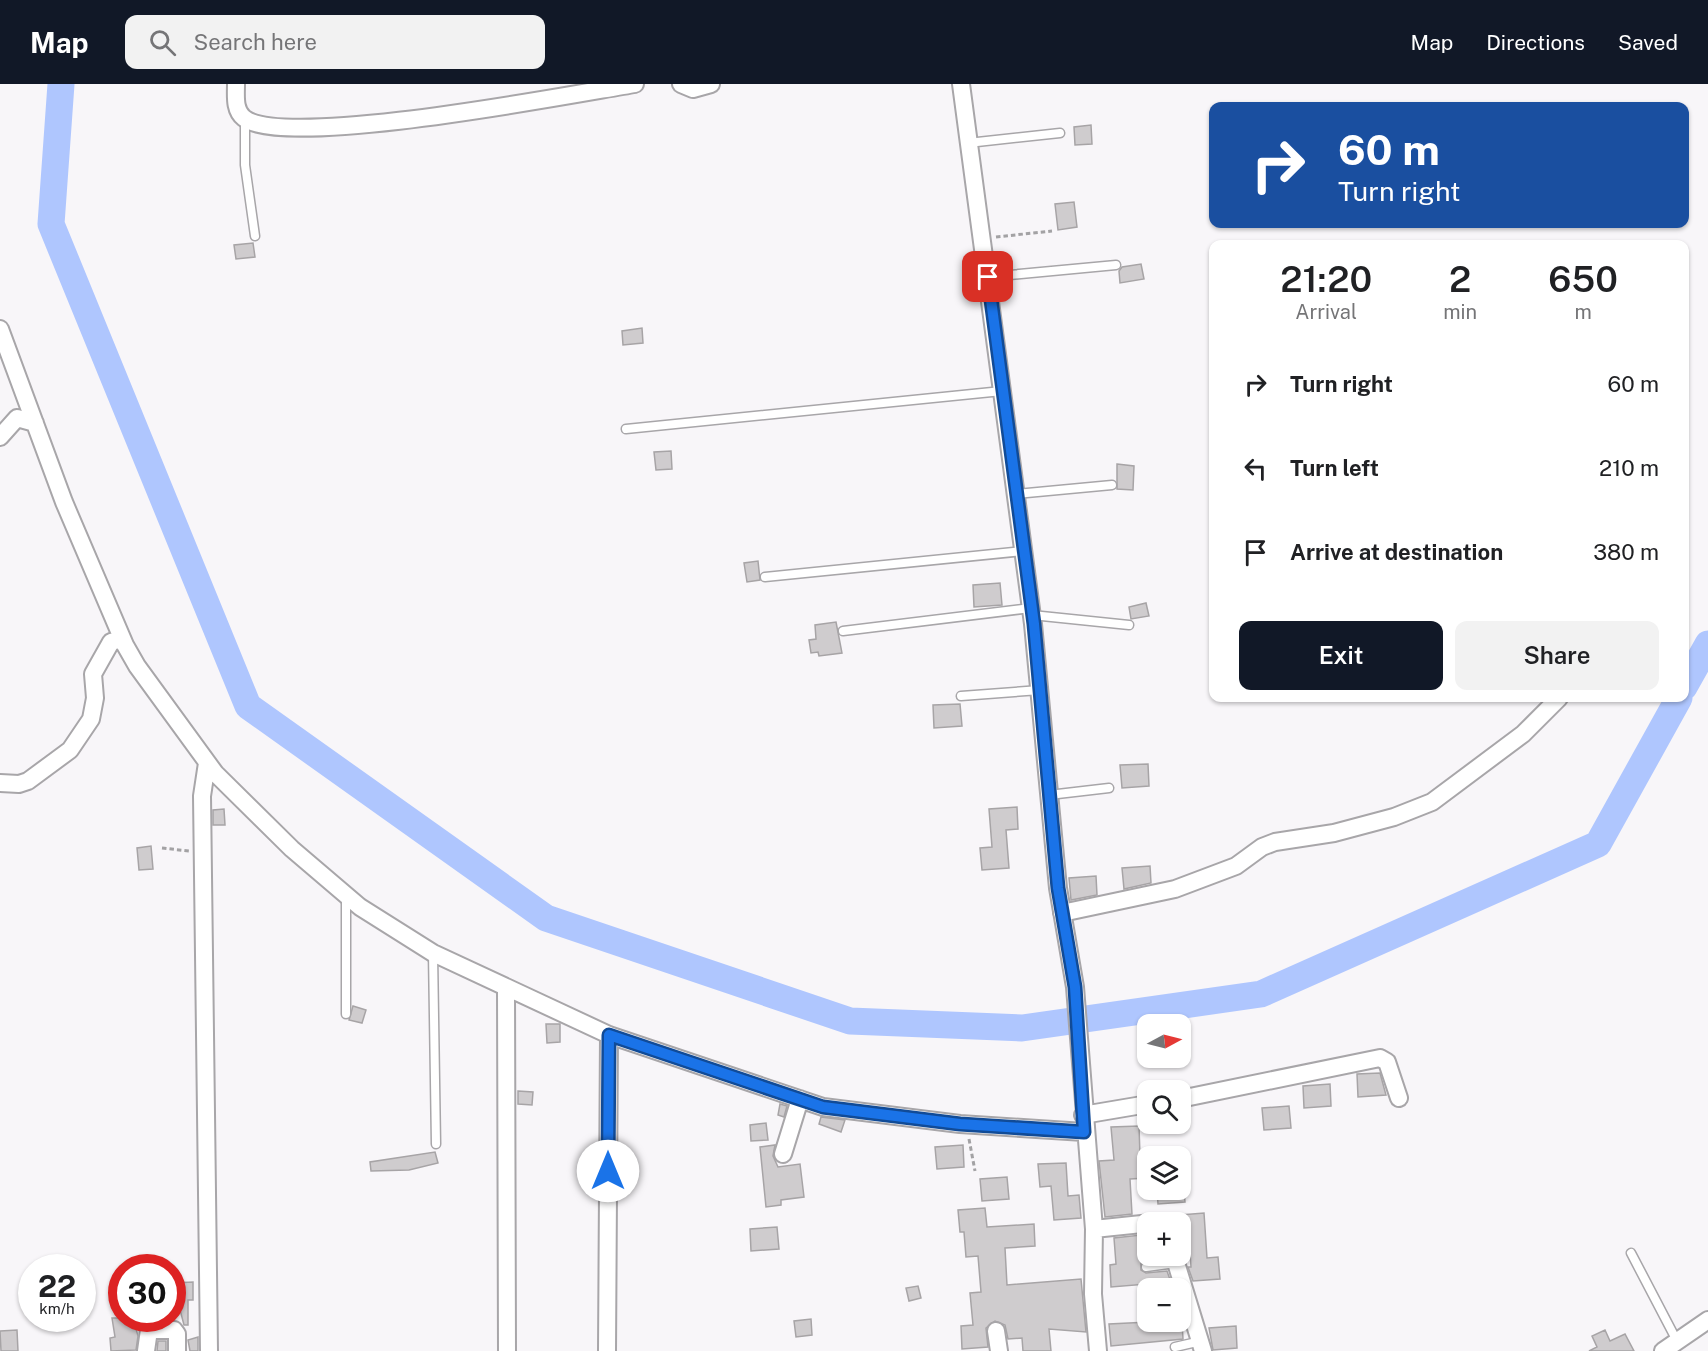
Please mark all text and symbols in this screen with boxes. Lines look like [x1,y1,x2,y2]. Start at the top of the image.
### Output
search box [125,15,545,69]
text: Map [30,26,89,59]
icon: search [146,26,179,59]
text: Search here [194,29,317,55]
text: Map [1411,30,1453,55]
text: Directions [1486,30,1585,55]
text: Saved [1618,30,1678,55]
text: 60 m [1338,125,1440,174]
icon: right [1239,126,1317,204]
text: Turn right [1338,175,1461,207]
pin [962,251,1013,302]
text: 21:20 [1280,258,1372,300]
text: 2 [1449,258,1471,300]
text: 650 [1548,258,1618,300]
icon: arrive [971,260,1004,293]
text: Arrival [1295,300,1357,324]
text: min [1443,300,1477,324]
text: m [1574,300,1592,324]
icon: right [1239,368,1272,401]
text: Turn right [1290,371,1393,397]
text: 60 m [1608,371,1659,397]
icon: left [1239,452,1272,485]
text: Turn left [1290,455,1379,481]
text: 210 m [1599,455,1659,481]
icon: arrive [1239,536,1272,569]
text: Arrive at destination [1290,539,1503,565]
text: 380 m [1593,539,1659,565]
button: Exit [1239,621,1443,690]
button: Share [1455,621,1659,690]
north arrow [1137,1014,1191,1068]
map controls [1137,1014,1191,1332]
button: search [1137,1080,1191,1134]
position arrow [576,1139,640,1203]
button: layers [1137,1146,1191,1200]
button: + [1137,1212,1191,1266]
speed limit sign: 30 [108,1254,186,1332]
text: 22 [38,1268,76,1304]
button: − [1137,1278,1191,1332]
text: km/h [39,1300,75,1317]

